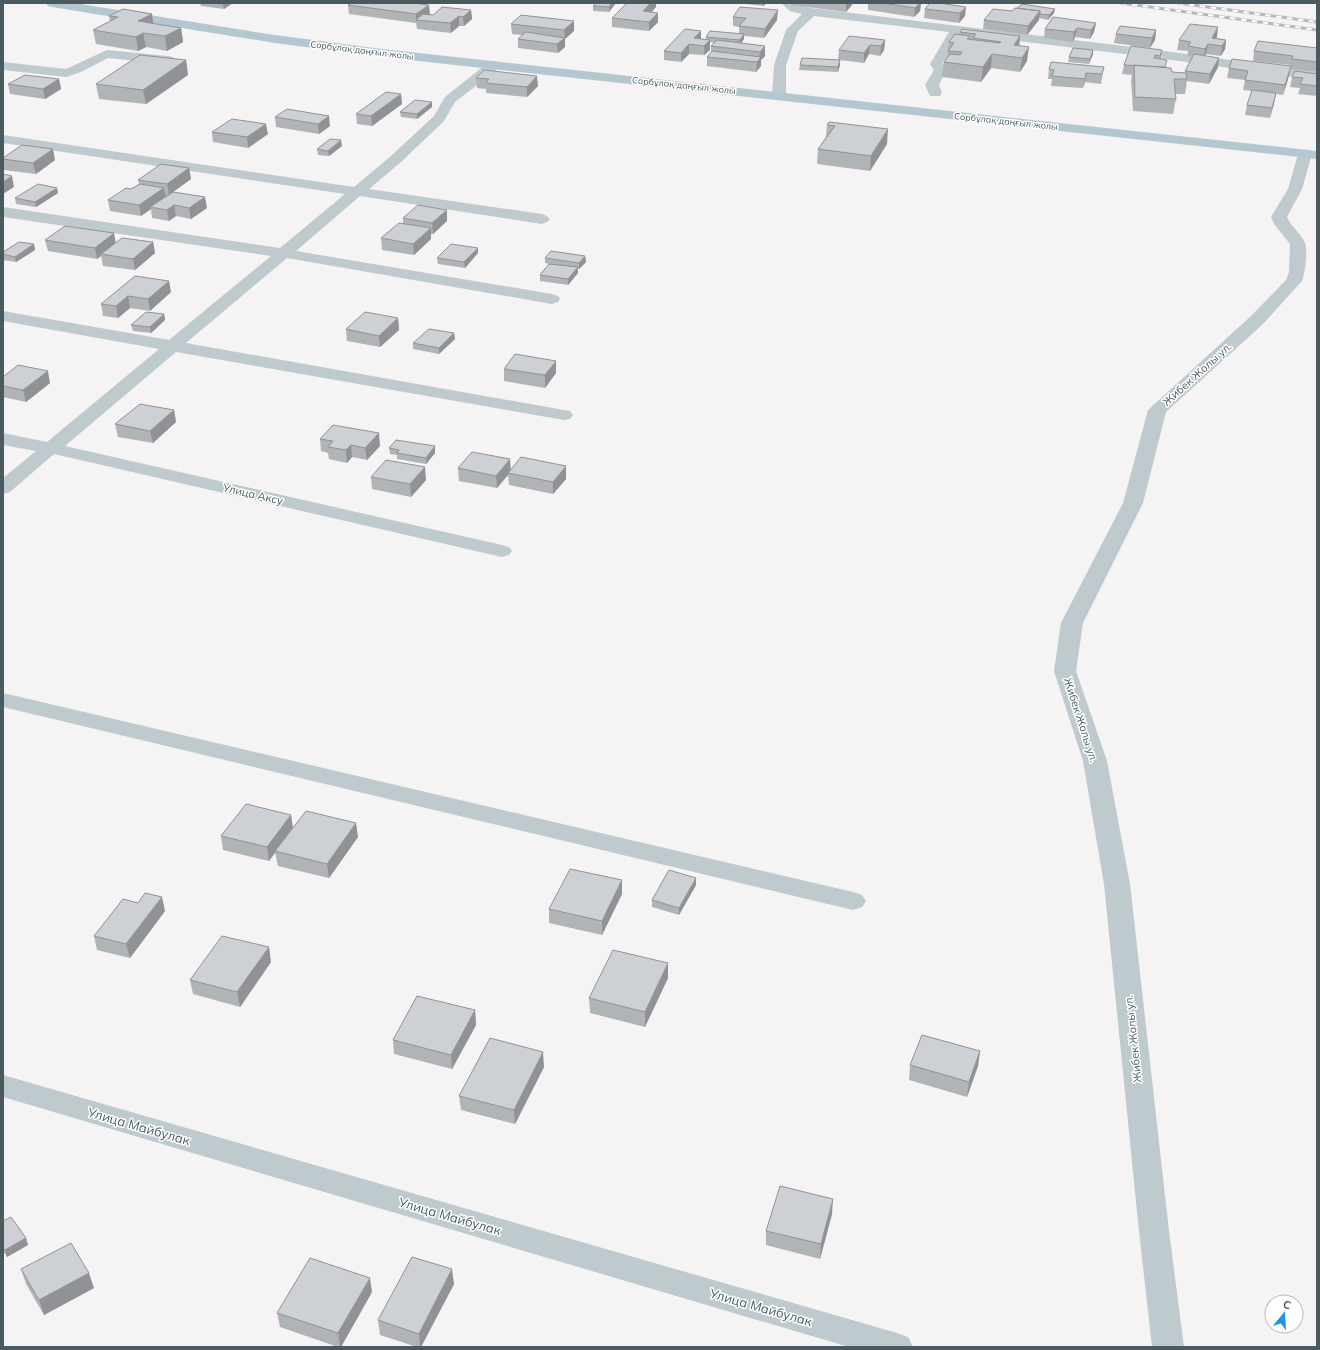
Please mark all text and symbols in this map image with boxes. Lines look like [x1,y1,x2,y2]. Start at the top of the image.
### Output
street label: Сорбұлақ даңғыл жолы [310,38,414,62]
street label: Сорбұлақ даңғыл жолы [632,74,736,96]
street label: Сорбұлақ даңғыл жолы [954,110,1058,132]
street label: Жибек Жолы ул. [1160,339,1234,409]
street label: Улица Аксу [221,480,284,508]
street label: Жибек Жолы ул. [1061,676,1101,764]
street label: Жибек Жолы ул. [1121,994,1145,1084]
street label: Улица Майбулак [85,1103,192,1148]
street label: Улица Майбулак [396,1193,503,1238]
street label: Улица Майбулак [707,1284,814,1329]
north arrow [1264,1294,1304,1334]
text: С [1281,1297,1293,1312]

